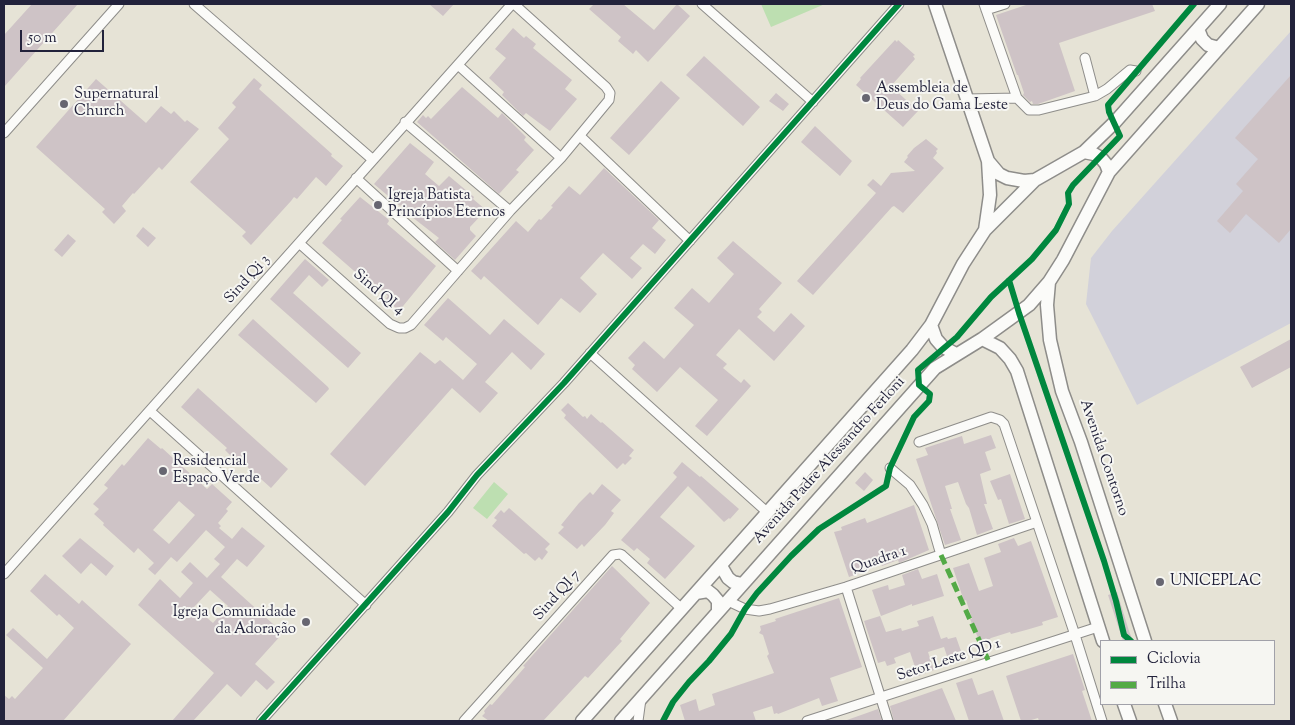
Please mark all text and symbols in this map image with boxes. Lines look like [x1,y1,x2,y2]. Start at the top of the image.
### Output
scale bar [22,20,106,52]
text: 50 m [28,28,57,49]
place label: Assembleia de Deus do Gama Leste [876,80,1008,115]
place label: Supernatural Church [74,86,159,121]
marker: Assembleia de Deus do Gama Leste [860,92,872,104]
marker: Supernatural Church [58,98,70,110]
place label: Igreja Batista Princípios Eternos [388,187,505,222]
marker: Igreja Batista Princípios Eternos [372,199,384,211]
street label: Sind Qi 3 [221,252,275,308]
street label: Sind QI 4 [349,266,407,320]
street label: Avenida Padre Alessandro Ferloni [750,374,910,548]
street label: Avenida Contorno [1075,397,1131,519]
place label: Residencial Espaço Verde [173,453,260,488]
marker: Residencial Espaço Verde [157,465,169,477]
street label: Quadra 1 [849,543,909,579]
street label: Sind QI 7 [531,567,585,625]
place label: UNICEPLAC [1170,573,1261,591]
marker: UNICEPLAC [1154,576,1166,588]
place label: Igreja Comunidade da Adoração [173,604,296,639]
marker: Igreja Comunidade da Adoração [300,616,312,628]
street label: Setor Leste QD 1 [895,636,1003,686]
legend [1100,640,1275,705]
text: Ciclovia [1147,649,1201,670]
text: Trilha [1147,674,1186,695]

